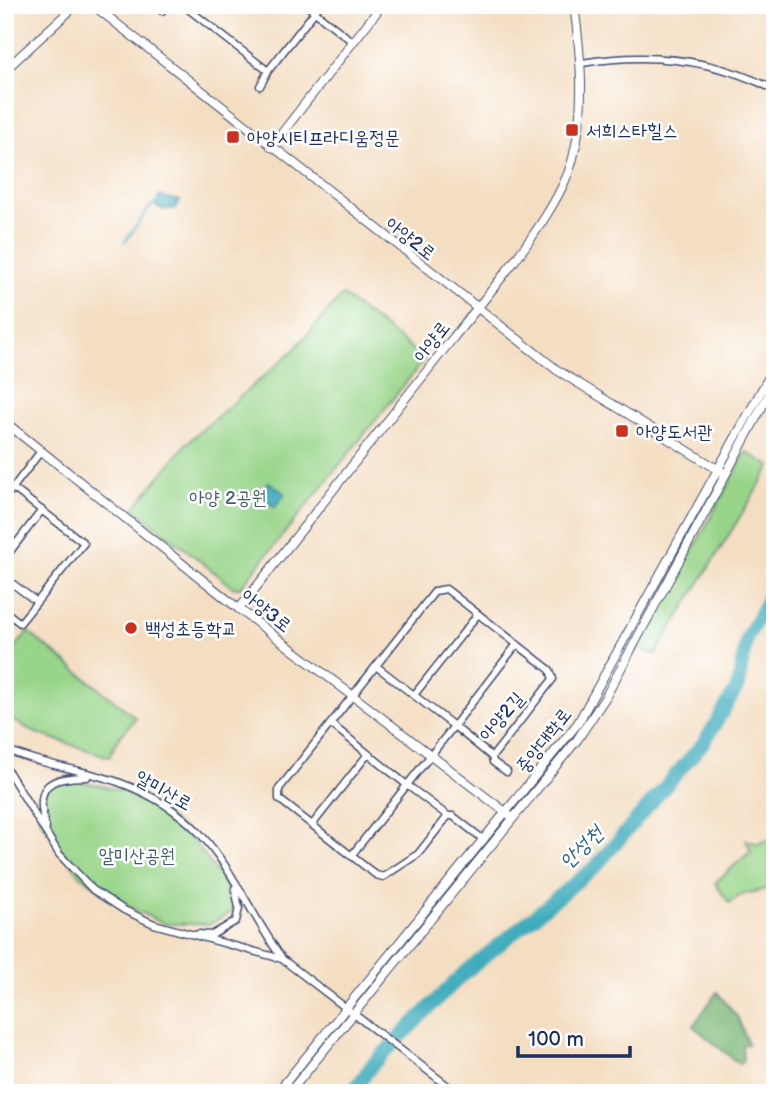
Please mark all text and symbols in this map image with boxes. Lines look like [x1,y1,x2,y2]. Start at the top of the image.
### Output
place label: 서희스타힐스 [586,120,678,143]
marker: 서희스타힐스 [564,122,580,138]
place label: 아양시티프라디움정문 [247,127,400,150]
marker: 아양시티프라디움정문 [225,129,241,145]
street label: 아양2로 [381,213,440,266]
street label: 아양로 [409,317,455,367]
place label: 아양도서관 [636,421,712,444]
marker: 아양도서관 [614,423,630,439]
park label: 아양 2공원 [189,487,267,510]
street label: 아양3로 [236,584,296,638]
place label: 백성초등학교 [145,618,237,641]
marker: 백성초등학교 [123,620,139,636]
street label: 아양2길 [475,688,530,746]
street label: 중앙대학로 [512,704,577,778]
street label: 알미산로 [131,766,196,816]
water label: 안성천 [554,819,610,874]
park label: 알미산공원 [99,845,175,868]
scale bar [518,1014,630,1058]
text: 100 m [528,1027,584,1052]

